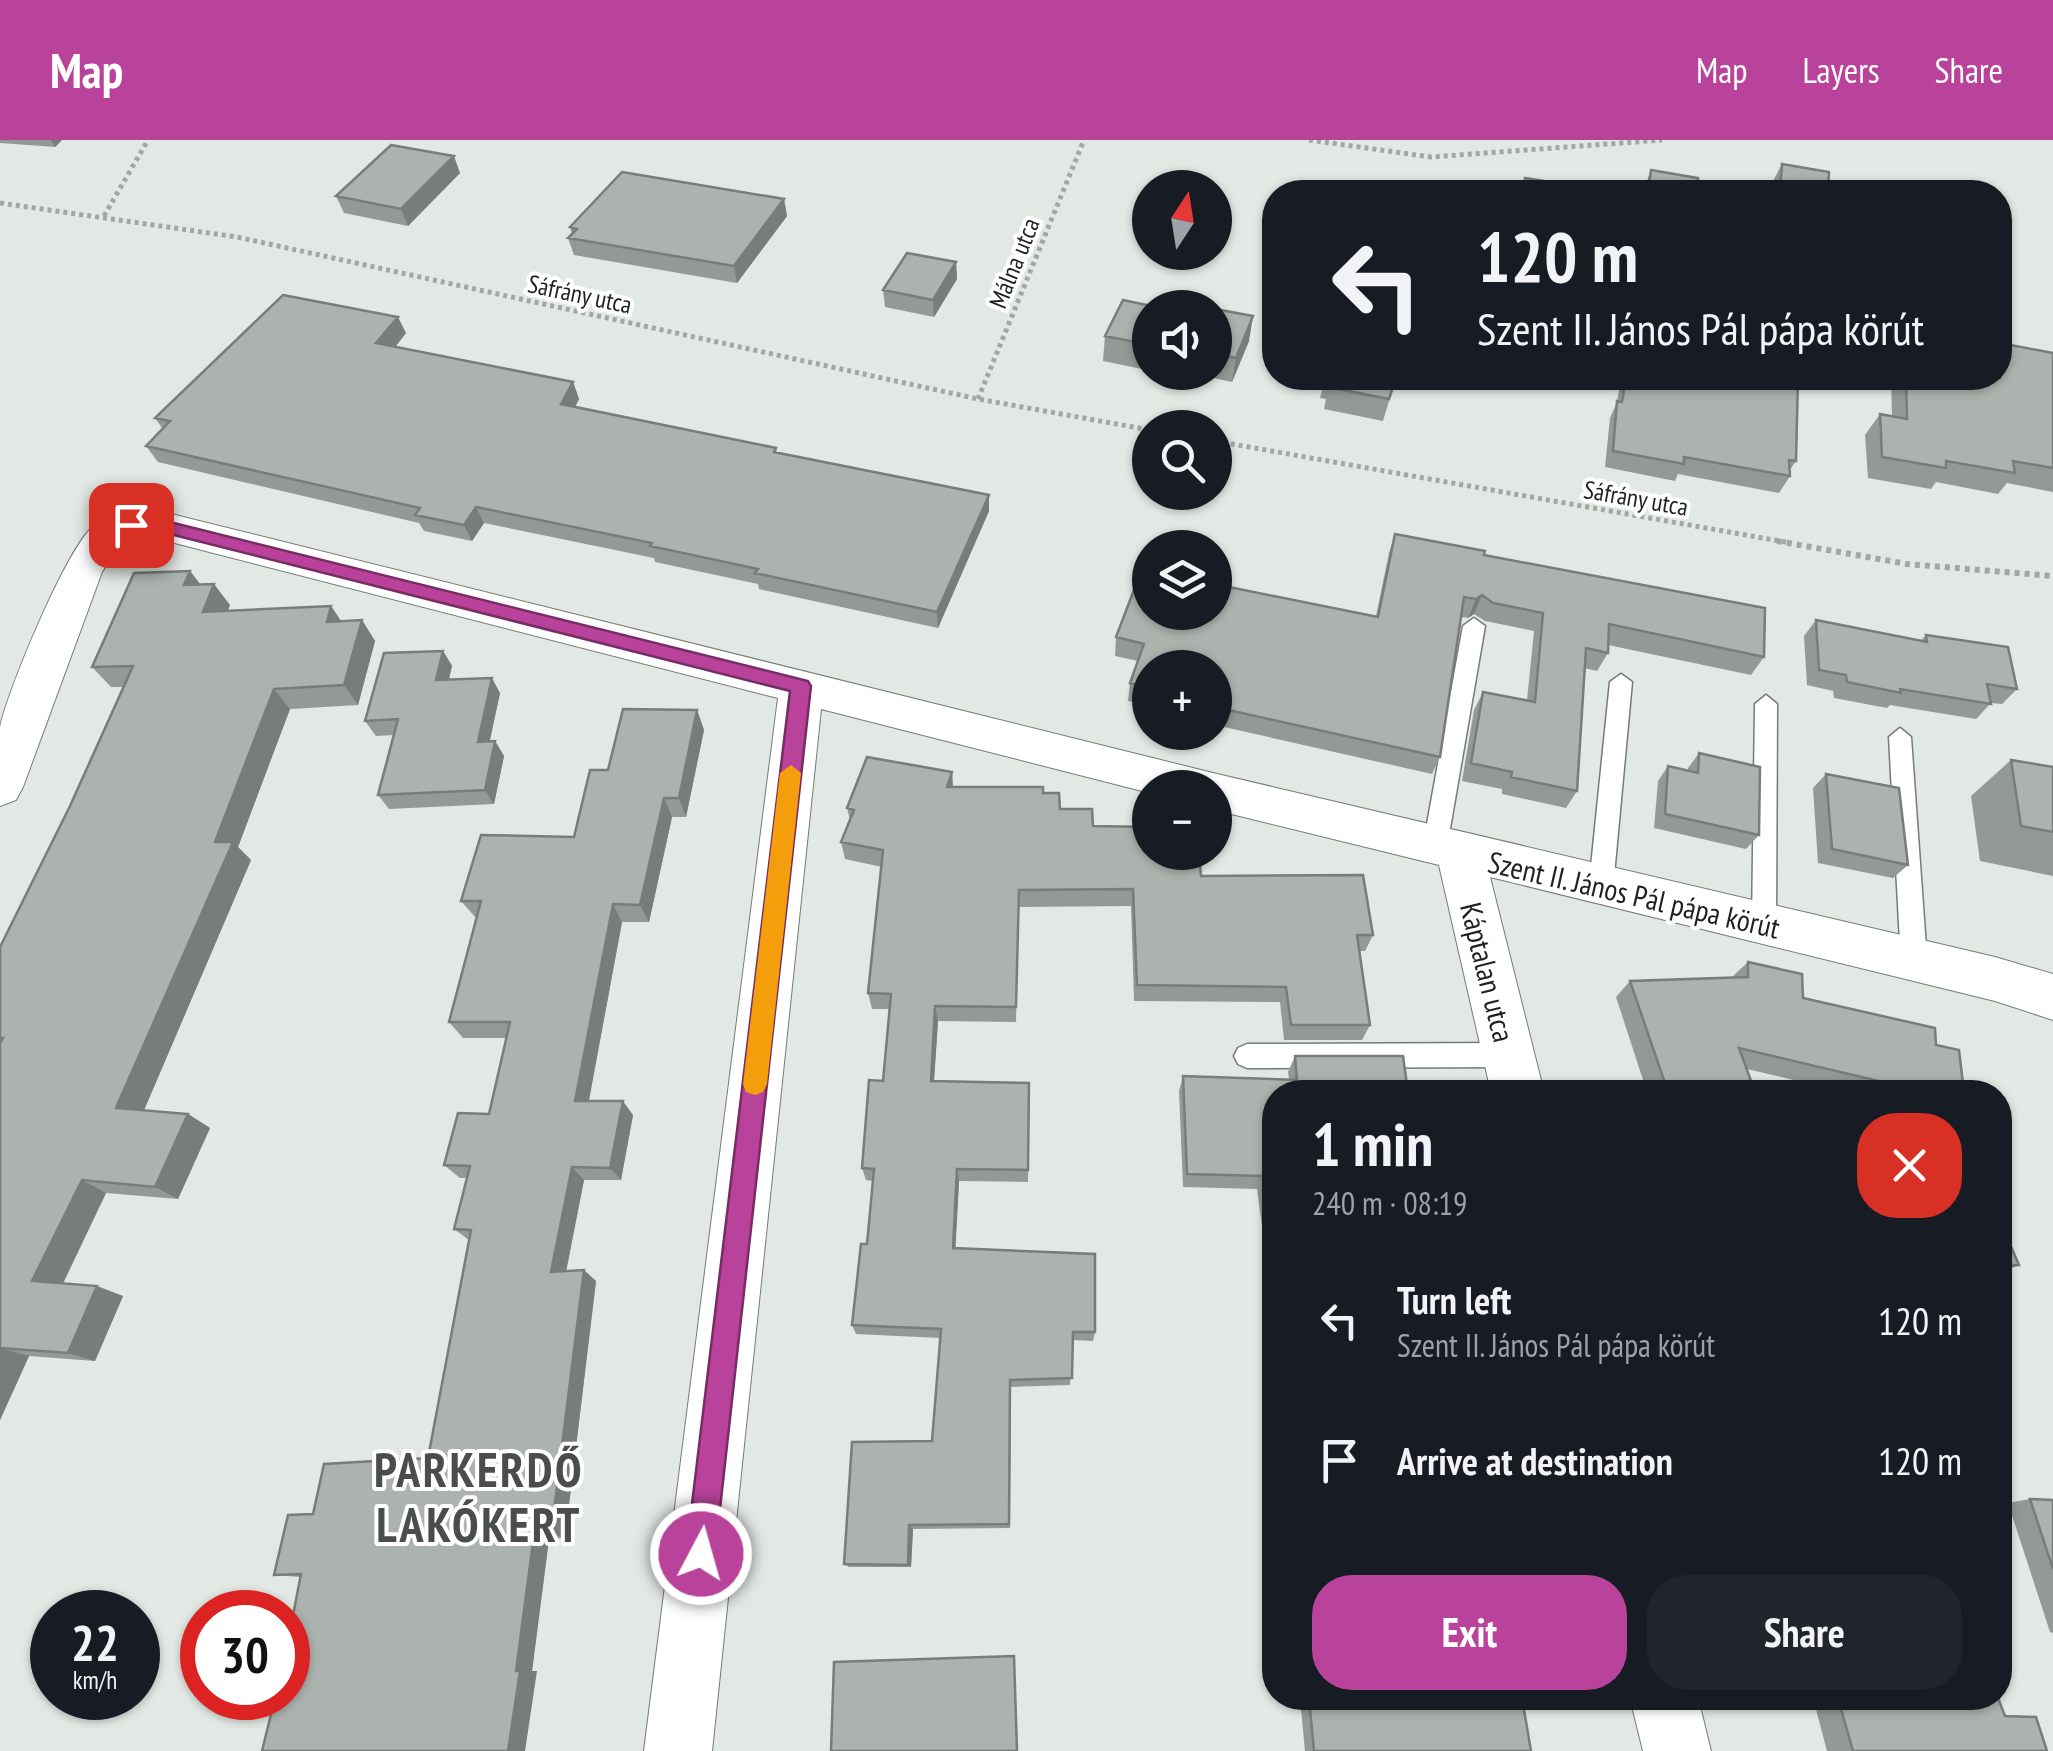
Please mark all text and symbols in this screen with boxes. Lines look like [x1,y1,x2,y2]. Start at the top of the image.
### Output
text: Map [50,39,123,101]
text: Map [1696,47,1747,93]
text: Layers [1802,47,1880,93]
text: Share [1935,47,2003,93]
north arrow [1132,170,1232,270]
map controls [1132,170,1232,870]
text: 120 m [1477,211,1638,301]
street label: Málna utca [981,213,1047,313]
icon: left [1312,220,1442,350]
street label: Sáfrány utca [525,267,635,321]
button: sound [1132,290,1232,390]
text: Szent II. János Pál pápa körút [1477,299,1924,357]
button: search [1132,410,1232,510]
street label: Sáfrány utca [1581,473,1691,523]
pin [89,483,174,568]
icon: arrive [104,498,159,553]
button: layers [1132,530,1232,630]
button: + [1132,650,1232,750]
button: − [1132,770,1232,870]
street label: Szent II. János Pál pápa körút [1484,841,1784,947]
street label: Káptalan utca [1452,898,1524,1046]
text: 1 min [1312,1105,1433,1183]
button: close [1857,1113,1962,1218]
text: 240 m · 08:19 [1312,1182,1467,1224]
text: Turn left [1397,1275,1511,1324]
icon: left [1312,1293,1367,1348]
text: 120 m [1878,1296,1962,1345]
text: Szent II. János Pál pápa körút [1397,1324,1715,1366]
icon: arrive [1312,1433,1367,1488]
text: Arrive at destination [1397,1436,1673,1485]
text: 120 m [1878,1436,1962,1485]
district label: PARKERDŐ LAKÓKERT [374,1438,584,1555]
position arrow [649,1502,753,1606]
button: Exit [1312,1575,1627,1690]
button: Share [1647,1575,1962,1690]
speed limit sign: 30 [180,1590,310,1720]
text: 22 [71,1610,119,1675]
text: km/h [73,1664,117,1696]

